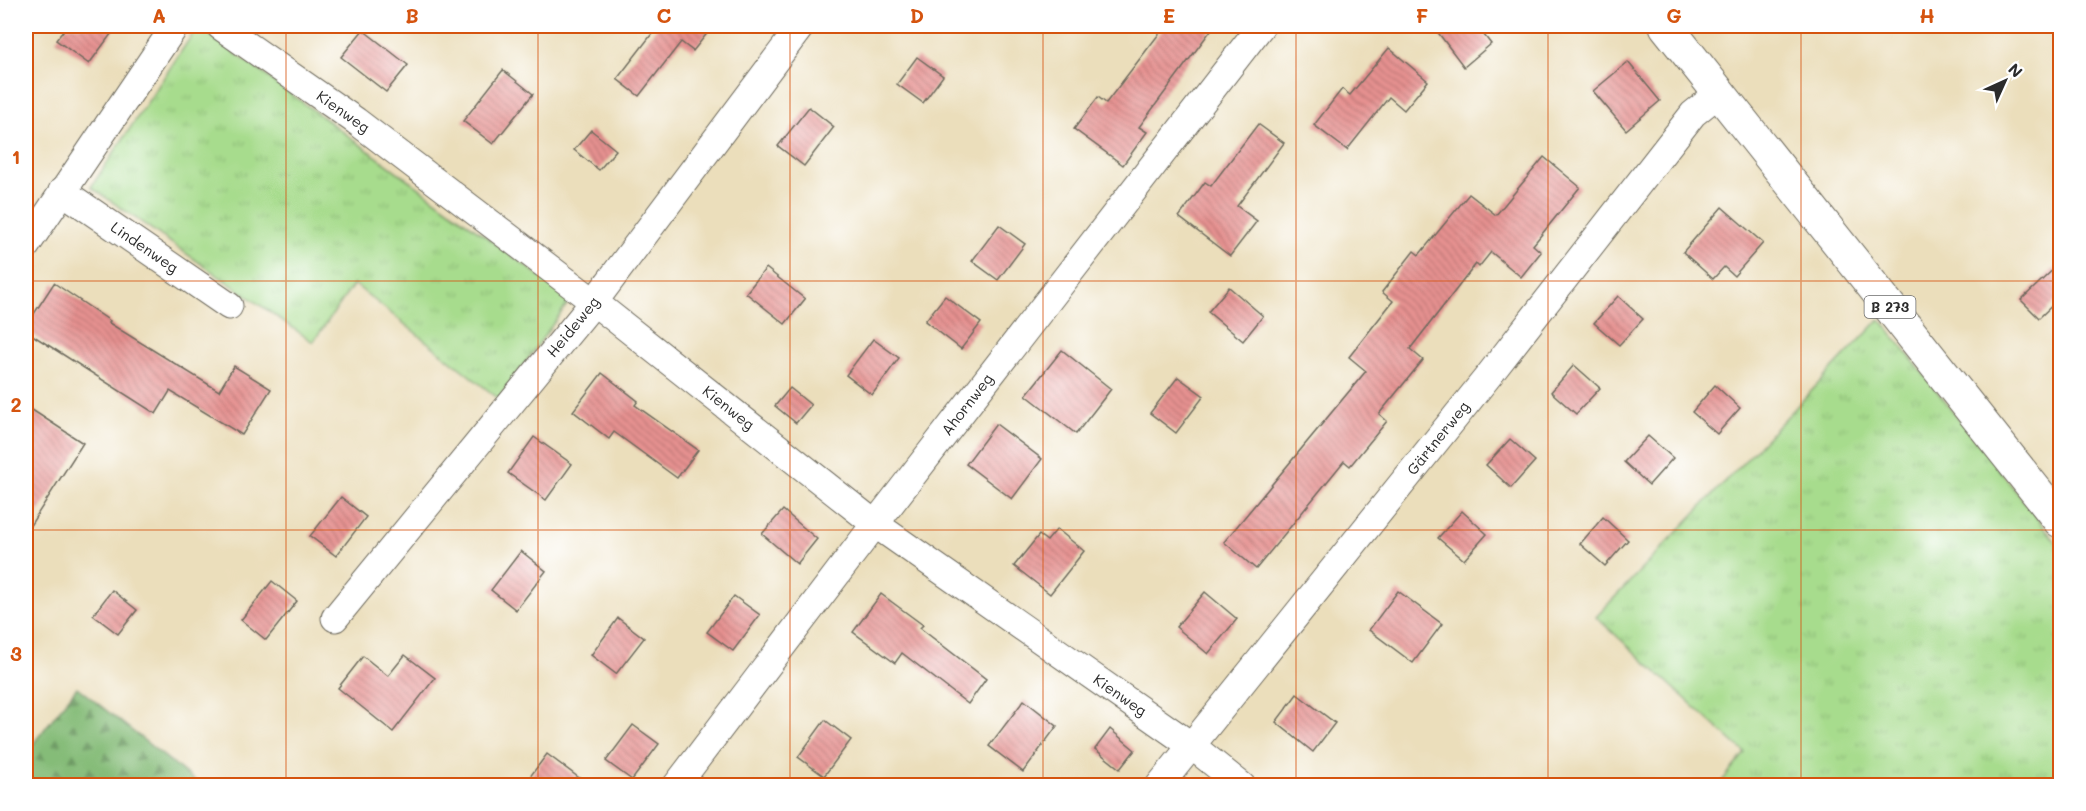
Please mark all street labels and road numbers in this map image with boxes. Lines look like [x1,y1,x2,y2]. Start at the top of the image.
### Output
street label: Kienweg [313,85,375,137]
street label: Lindenweg [107,217,183,277]
street label: Heideweg [542,292,604,361]
road number: B 273 [1864,296,1916,318]
street label: Ahornweg [936,369,997,439]
street label: Kienweg [699,381,759,434]
street label: Gärtnerweg [1402,396,1474,479]
street label: Kienweg [1090,669,1151,721]

